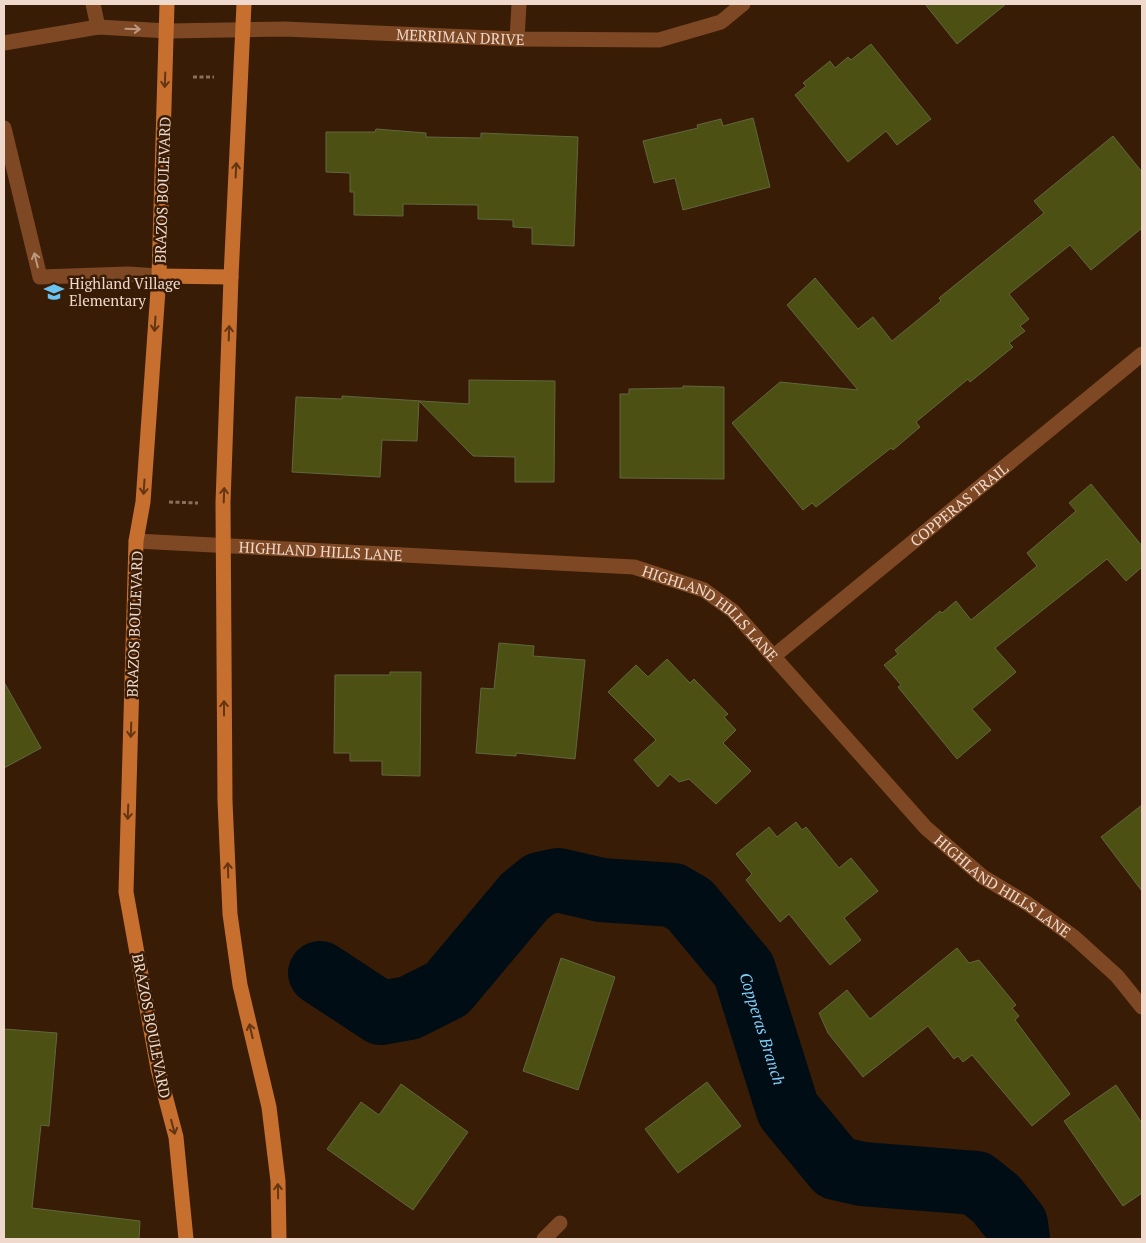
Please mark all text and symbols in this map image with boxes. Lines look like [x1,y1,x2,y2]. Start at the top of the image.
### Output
one-way arrow [125,24,141,33]
street label: MERRIMAN DRIVE [396,24,525,49]
one-way arrow [161,71,170,87]
street label: BRAZOS BOULEVARD [149,116,175,264]
one-way arrow [232,163,241,179]
one-way arrow [31,253,40,269]
place label: Highland Village Elementary [69,273,180,310]
school or university icon: Highland Village Elementary [43,281,65,303]
one-way arrow [151,316,160,332]
one-way arrow [224,325,234,341]
street label: COPPERAS TRAIL [906,458,1012,551]
one-way arrow [139,478,148,494]
one-way arrow [219,487,228,503]
street label: HIGHLAND HILLS LANE [238,536,403,565]
street label: BRAZOS BOULEVARD [121,550,147,698]
street label: HIGHLAND HILLS LANE [640,560,783,665]
one-way arrow [219,700,229,716]
one-way arrow [126,721,135,737]
one-way arrow [123,804,133,820]
street label: HIGHLAND HILLS LANE [930,830,1075,942]
one-way arrow [223,862,233,878]
street label: BRAZOS BOULEVARD [128,952,176,1100]
water label: Copperas Branch [734,970,790,1088]
one-way arrow [246,1023,255,1039]
one-way arrow [169,1119,179,1135]
one-way arrow [273,1183,283,1199]

